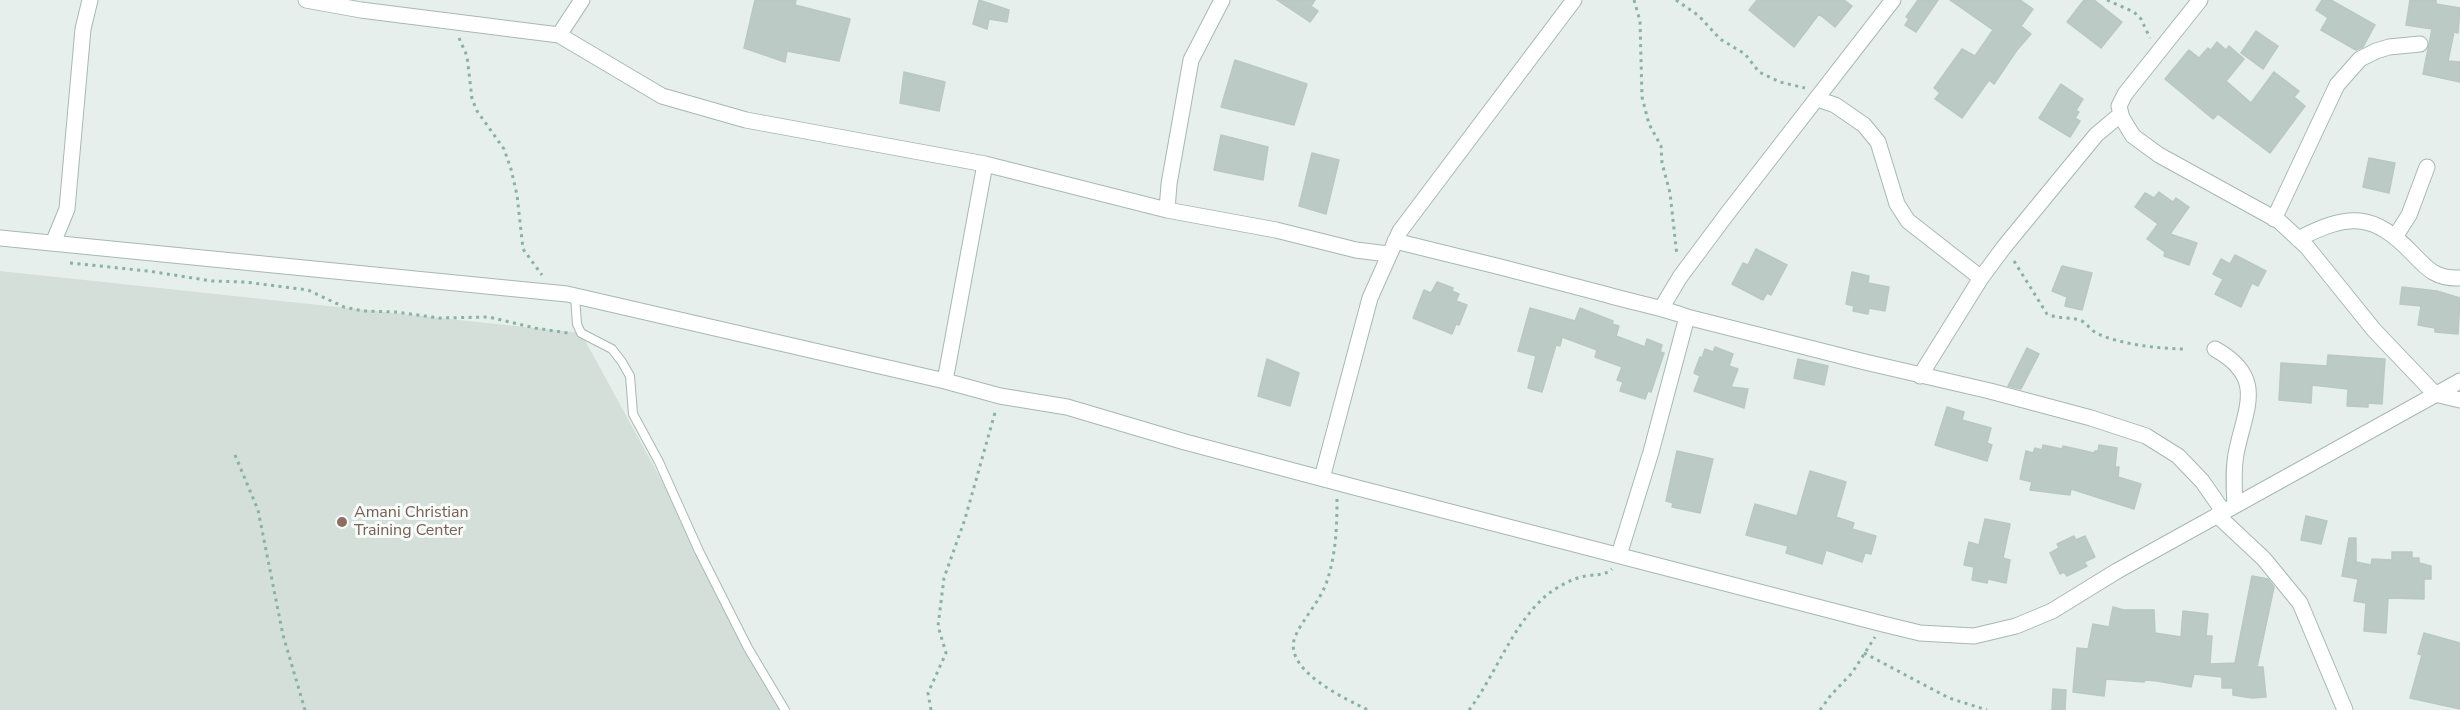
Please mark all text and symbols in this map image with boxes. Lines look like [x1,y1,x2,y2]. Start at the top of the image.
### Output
place label: Amani Christian Training Center [354,503,469,541]
marker: Amani Christian Training Center [335,515,349,529]

